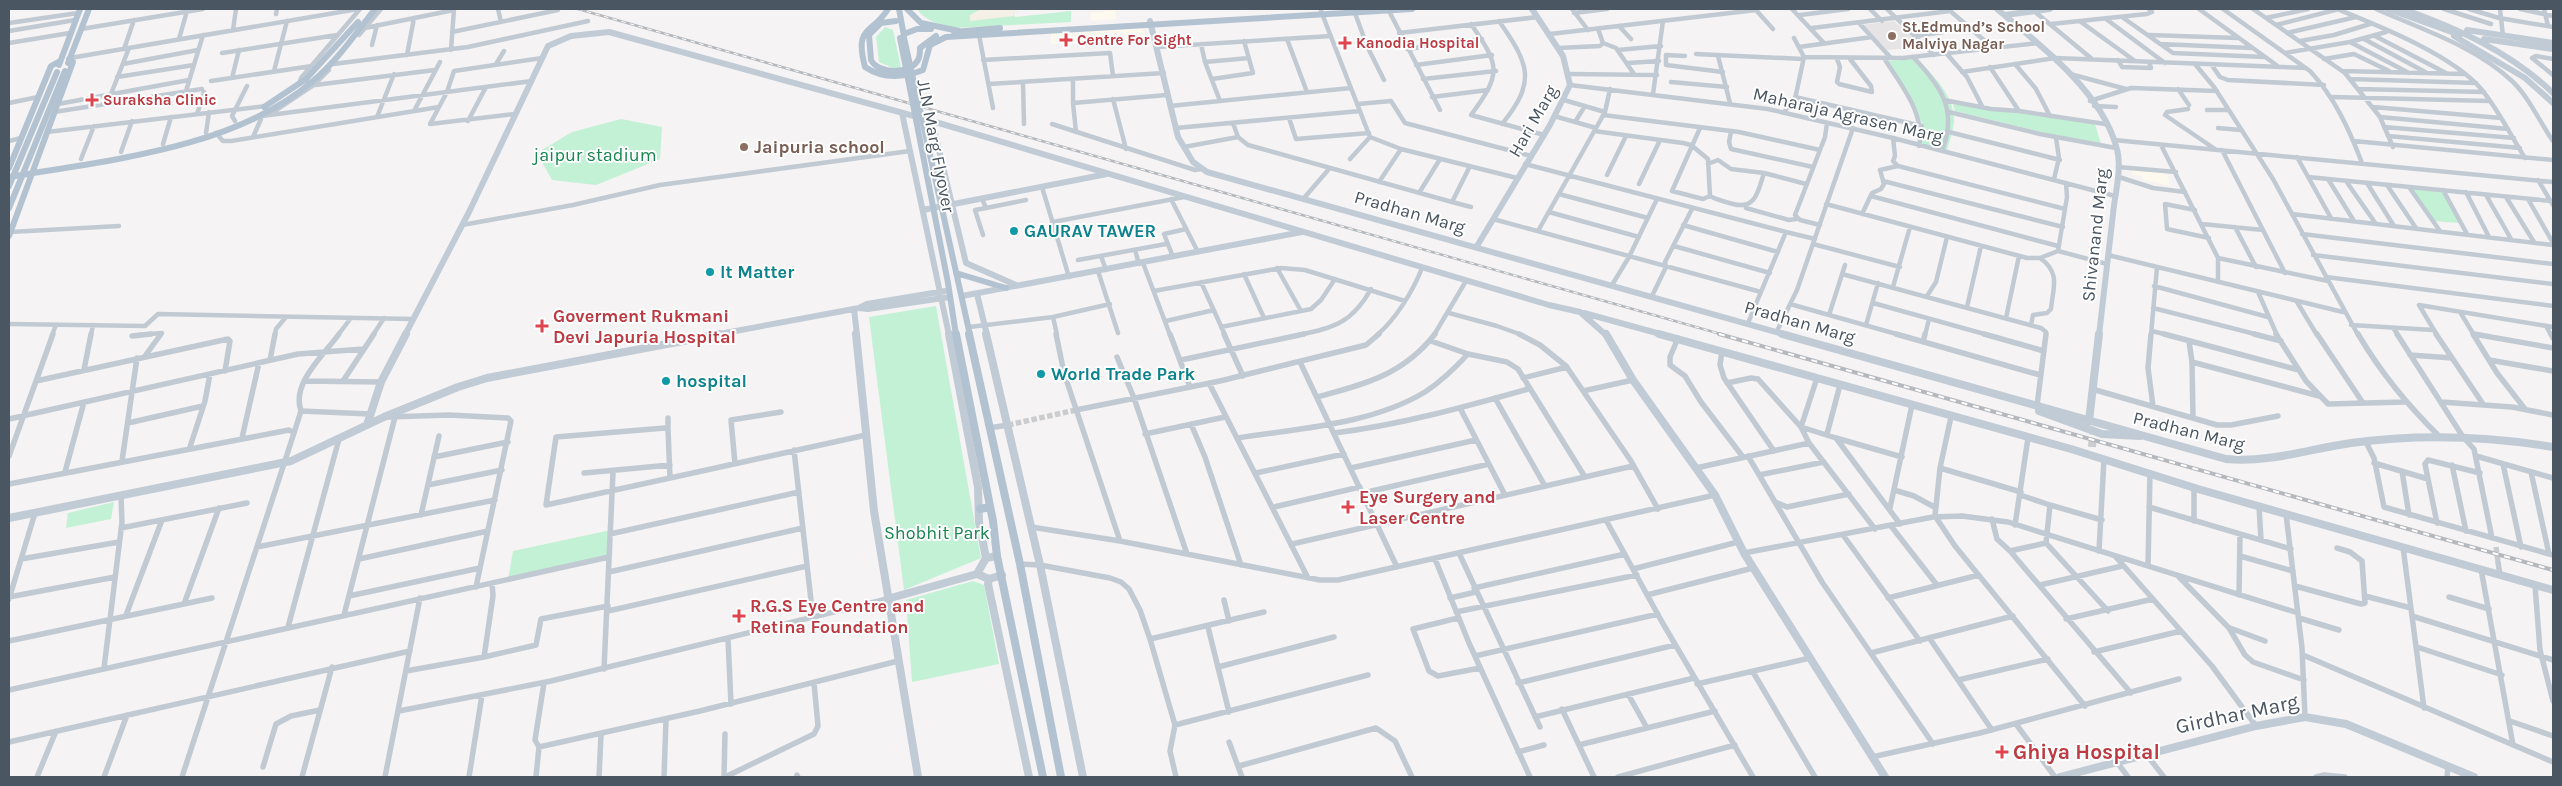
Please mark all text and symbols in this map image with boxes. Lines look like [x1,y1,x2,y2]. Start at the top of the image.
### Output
place label: St.Edmund’s School Malviya Nagar [1902,18,2045,53]
marker: St.Edmund’s School Malviya Nagar [1886,30,1898,42]
place label: Centre For Sight [1077,31,1192,49]
marker: Centre For Sight [1059,33,1073,47]
place label: Kanodia Hospital [1356,34,1479,52]
marker: Kanodia Hospital [1338,36,1352,50]
street label: JLN Marg Flyover [912,77,960,215]
street label: Hari Marg [1504,81,1562,161]
street label: Maharaja Agrasen Marg [1751,82,1945,148]
place label: Suraksha Clinic [103,91,217,109]
marker: Suraksha Clinic [85,93,99,107]
place label: Jaipuria school [754,136,885,158]
marker: Jaipuria school [738,141,750,153]
park label: jaipur stadium [531,144,657,166]
street label: Shivanand Marg [2077,167,2113,303]
street label: Pradhan Marg [1352,186,1468,238]
place label: GAURAV TAWER [1024,220,1156,242]
marker: GAURAV TAWER [1008,225,1020,237]
place label: It Matter [720,261,794,283]
marker: It Matter [704,266,716,278]
street label: Pradhan Marg [1742,296,1858,348]
place label: Goverment Rukmani Devi Japuria Hospital [553,305,736,348]
marker: Goverment Rukmani Devi Japuria Hospital [535,319,549,333]
place label: World Trade Park [1051,363,1195,385]
marker: World Trade Park [1035,368,1047,380]
place label: hospital [676,370,747,392]
marker: hospital [660,375,672,387]
street label: Pradhan Marg [2131,406,2247,456]
place label: Eye Surgery and Laser Centre [1359,486,1496,529]
marker: Eye Surgery and Laser Centre [1341,500,1355,514]
park label: Shobhit Park [884,522,990,544]
place label: R.G.S Eye Centre and Retina Foundation [750,595,924,638]
marker: R.G.S Eye Centre and Retina Foundation [732,609,746,623]
street label: Girdhar Marg [2173,689,2301,739]
place label: Ghiya Hospital [2013,740,2160,764]
marker: Ghiya Hospital [1995,745,2009,759]

